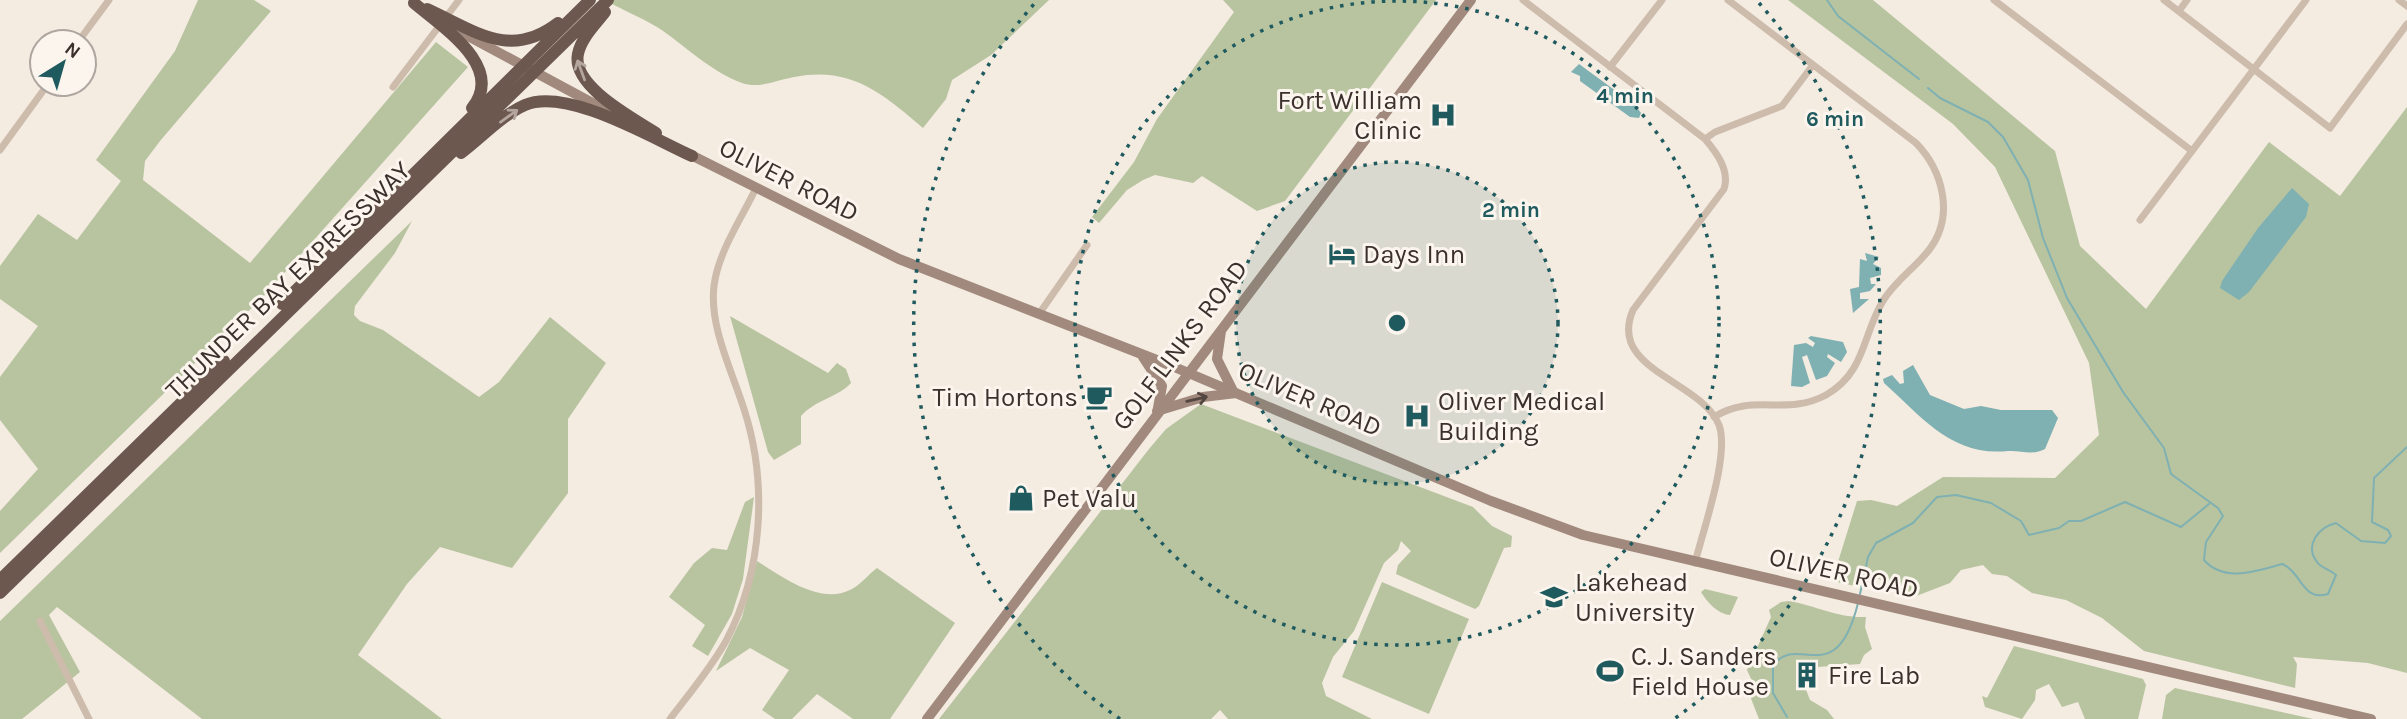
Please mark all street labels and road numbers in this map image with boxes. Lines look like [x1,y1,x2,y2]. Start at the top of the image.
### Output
street label: OLIVER ROAD [714,132,864,228]
street label: THUNDER BAY EXPRESSWAY [159,154,417,405]
street label: GOLF LINKS ROAD [1106,254,1254,436]
street label: OLIVER ROAD [1234,355,1386,443]
street label: OLIVER ROAD [1766,541,1922,605]

